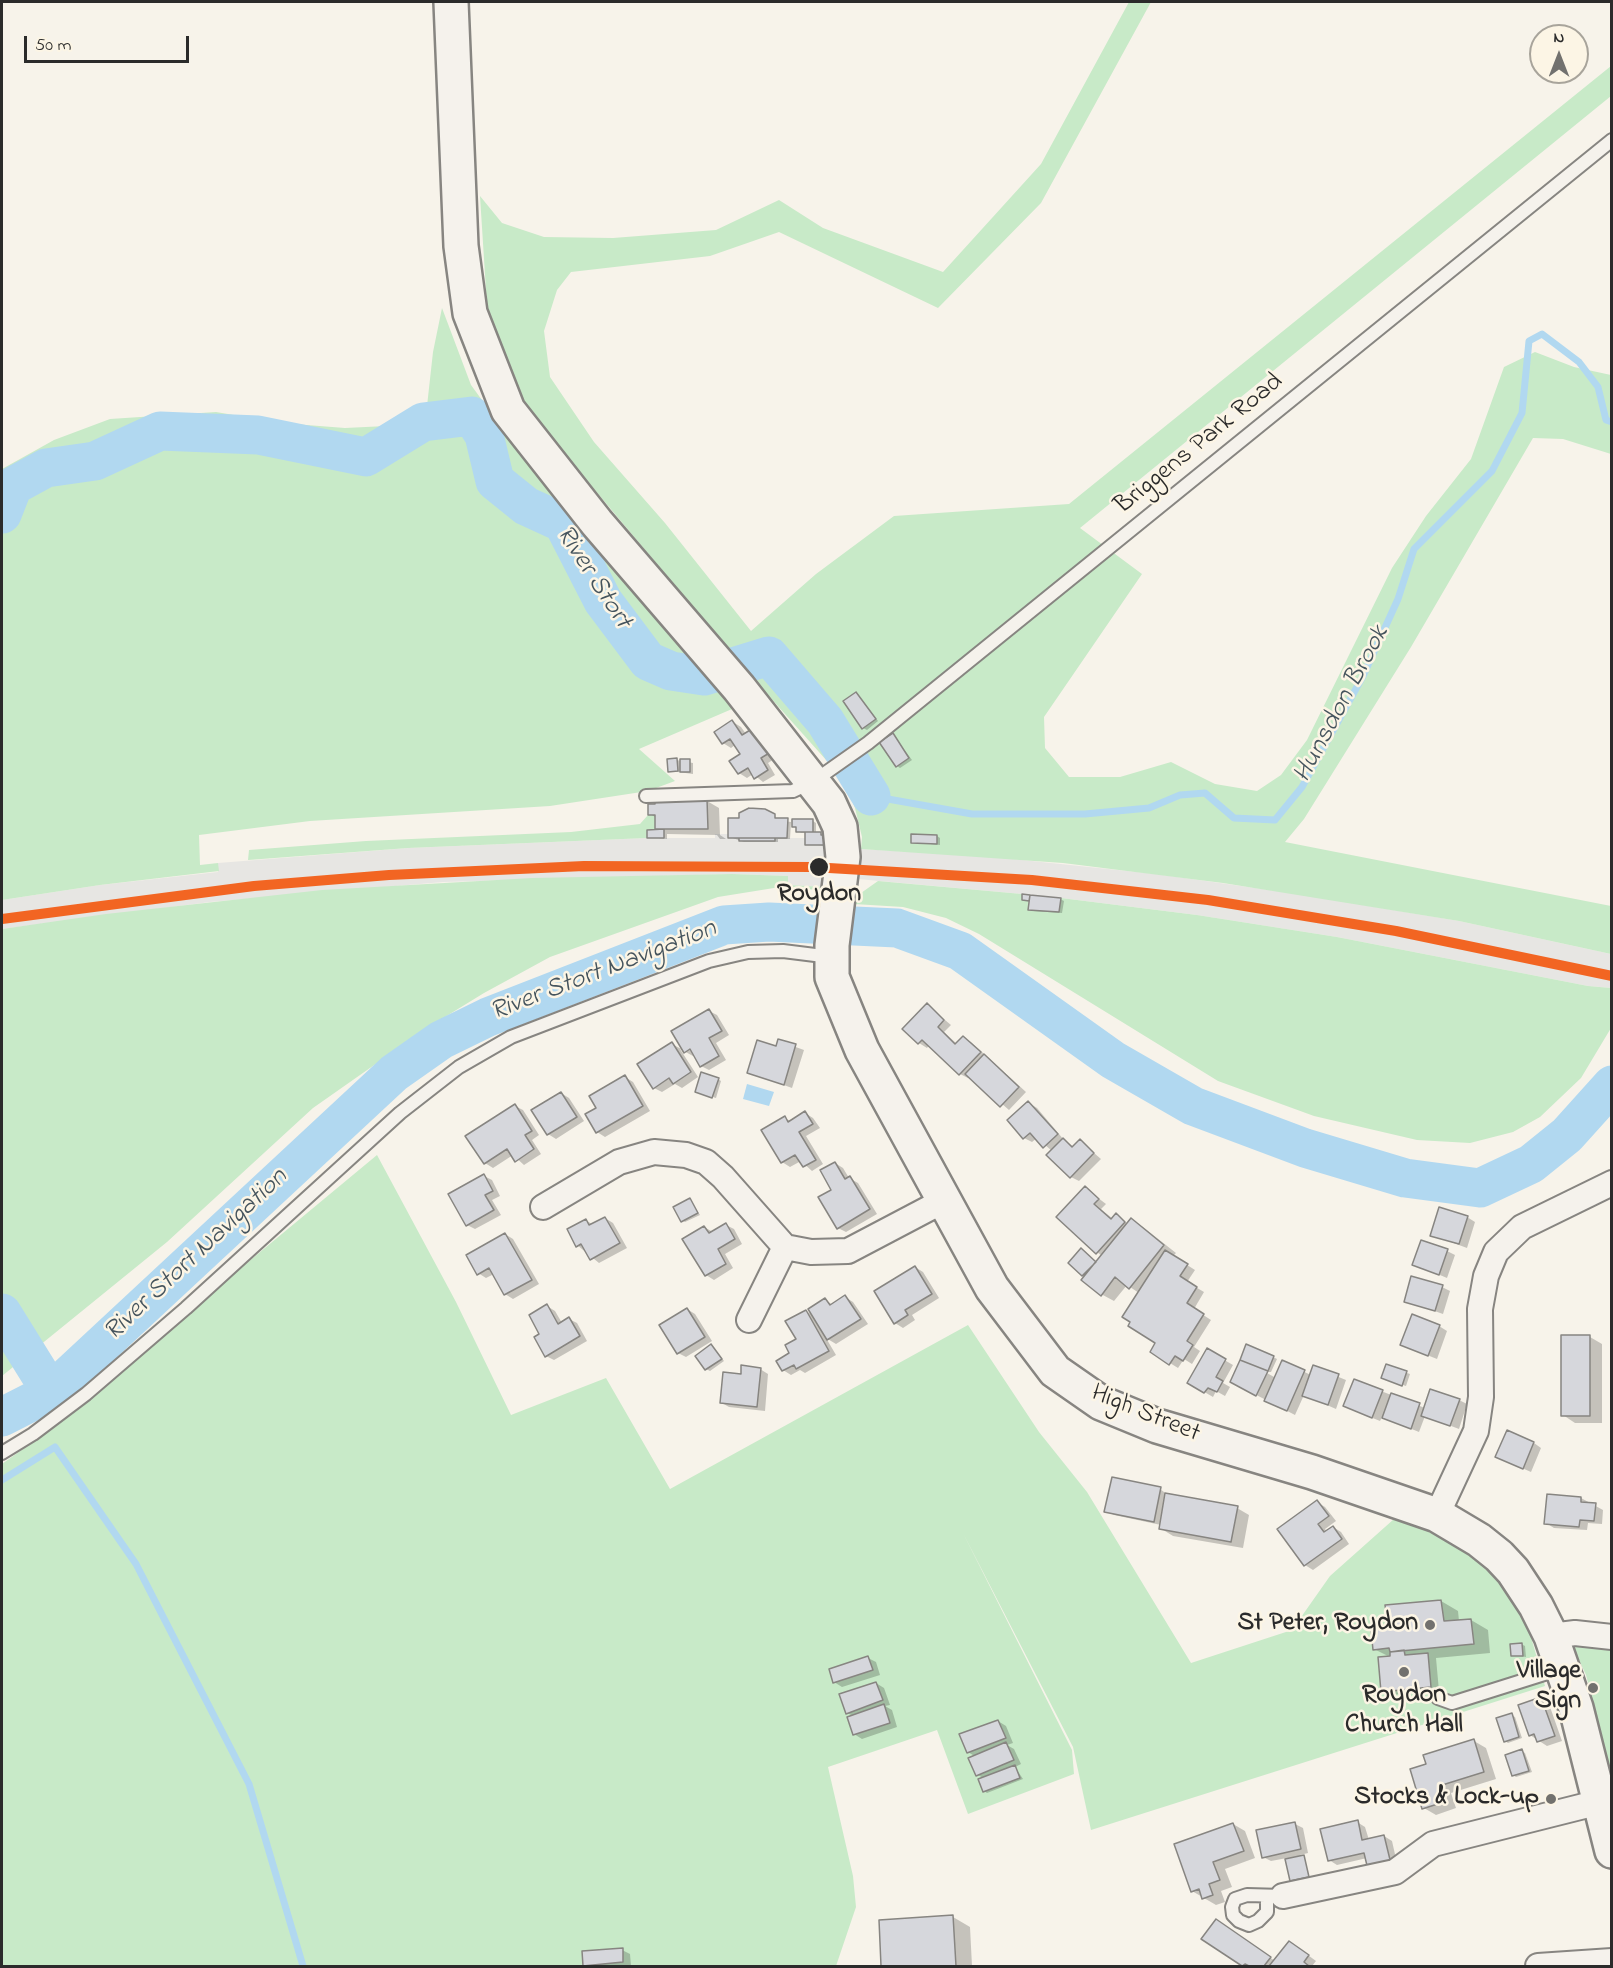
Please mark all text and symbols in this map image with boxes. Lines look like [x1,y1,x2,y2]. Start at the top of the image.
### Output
scale bar [27,24,192,62]
north arrow [1529,24,1589,84]
text: N [1554,26,1564,50]
text: 50 m [35,33,72,59]
street label: Briggens Park Road [1109,367,1291,523]
water label: River Stort [547,520,637,636]
water label: Hunsdon Brook [1288,621,1398,789]
marker: Roydon [808,856,830,878]
place label: Roydon [777,880,861,912]
water label: River Stort Navigation [487,914,721,1030]
water label: River Stort Navigation [99,1163,295,1349]
street label: High Street [1086,1379,1204,1451]
place label: St Peter, Roydon [1237,1609,1418,1641]
marker: St Peter, Roydon [1423,1618,1437,1632]
place label: Village Sign [1517,1657,1581,1718]
marker: Roydon Church Hall [1397,1665,1411,1679]
place label: Roydon Church Hall [1345,1681,1463,1742]
marker: Village Sign [1586,1681,1600,1695]
place label: Stocks & Lock-up [1354,1783,1539,1815]
marker: Stocks & Lock-up [1544,1792,1558,1806]

